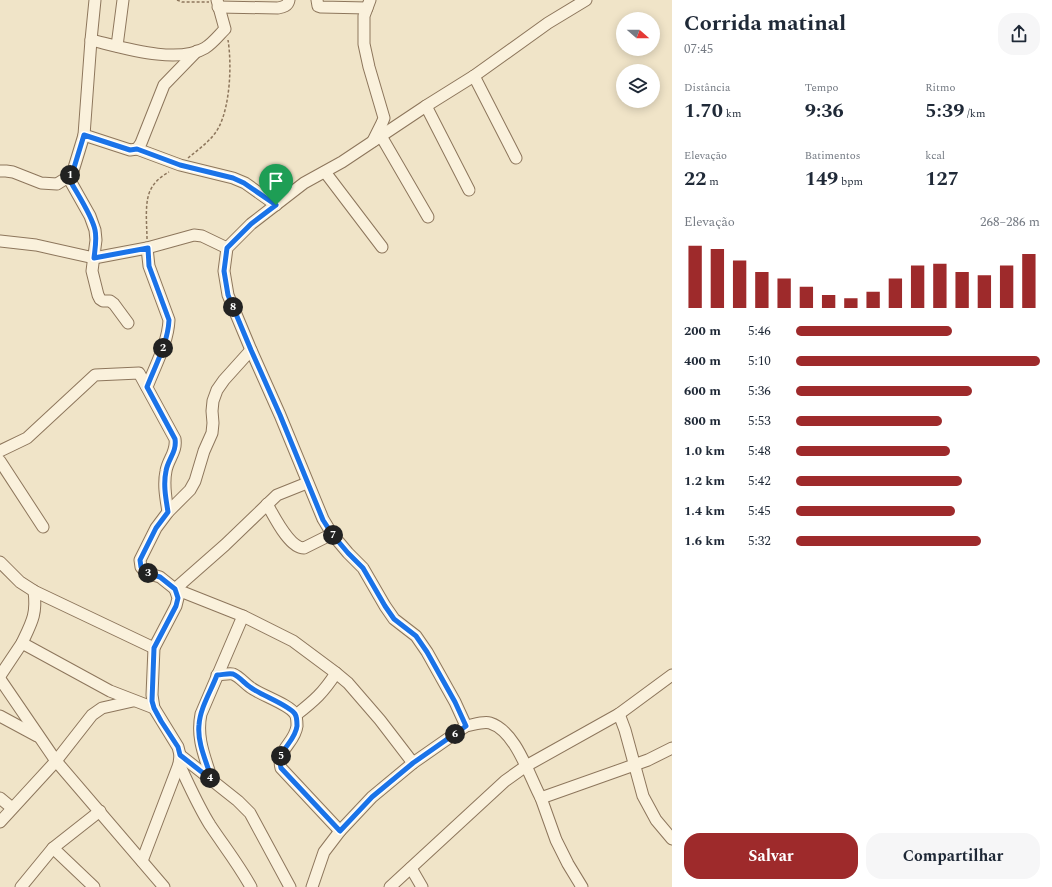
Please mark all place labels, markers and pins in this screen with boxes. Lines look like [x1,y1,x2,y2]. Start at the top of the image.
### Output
pin [259,164,293,205]
pin: 1 [60,165,80,185]
pin: 8 [223,297,243,317]
pin: 2 [153,338,173,358]
pin: 7 [323,525,343,545]
pin: 3 [138,563,158,583]
pin: 6 [445,724,465,744]
pin: 5 [271,746,291,766]
pin: 4 [200,768,220,788]

